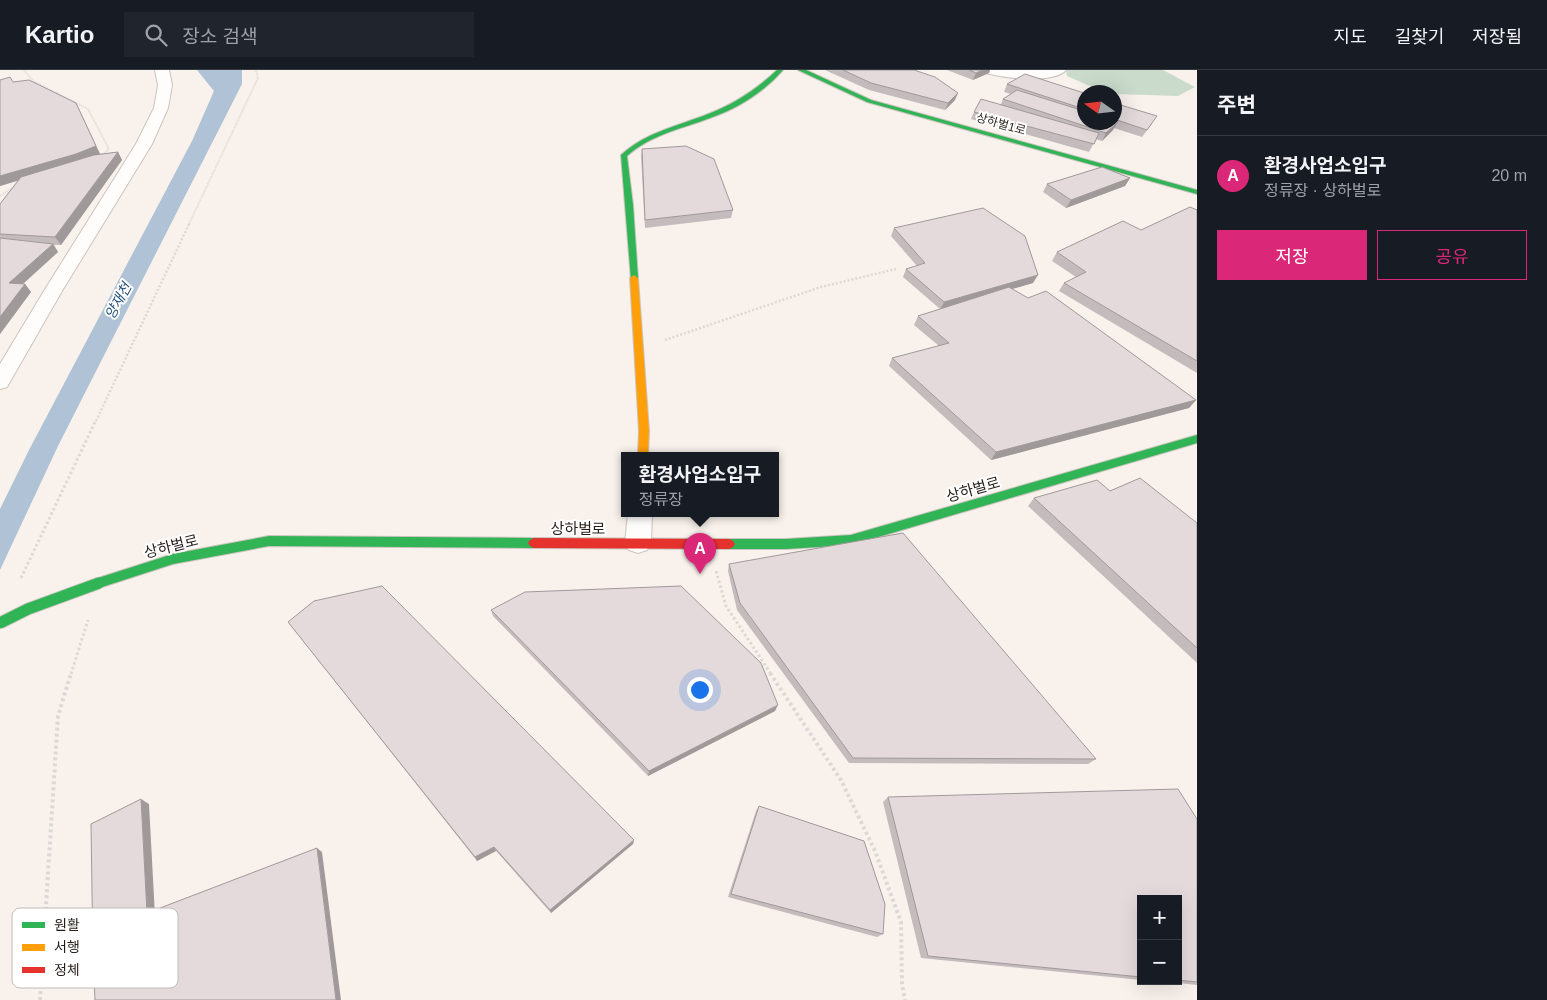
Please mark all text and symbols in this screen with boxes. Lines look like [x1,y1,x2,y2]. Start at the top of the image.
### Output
search box [124,12,474,57]
text: Kartio [25,21,94,48]
icon: search [142,21,170,49]
text: 장소 검색 [182,26,258,47]
text: 지도 [1334,27,1367,47]
text: 길찾기 [1395,27,1444,47]
text: 저장됨 [1472,27,1522,47]
north arrow [1077,85,1122,130]
text: 주변 [1217,93,1256,116]
street label: 상하벌1로 [975,110,1027,138]
text: 환경사업소입구 [1264,155,1386,176]
text: A [1227,167,1239,184]
text: 20 m [1491,167,1527,184]
text: 정류장 · 상하벌로 [1264,182,1381,199]
button: 저장 [1217,230,1367,280]
button: 공유 [1377,230,1527,280]
water label: 양재천 [102,279,135,322]
popup [621,452,779,517]
text: 환경사업소입구 [639,464,761,485]
street label: 상하벌로 [944,473,1002,505]
text: 정류장 [639,491,683,508]
street label: 상하벌로 [550,520,606,537]
street label: 상하벌로 [142,531,200,561]
pin: A [684,533,716,574]
your location [687,677,713,703]
map controls [1137,895,1182,985]
button: + [1137,895,1182,940]
legend [12,908,178,988]
text: 원활 [54,917,80,933]
text: 서행 [54,939,80,955]
button: − [1137,940,1182,985]
text: 정체 [54,962,80,978]

